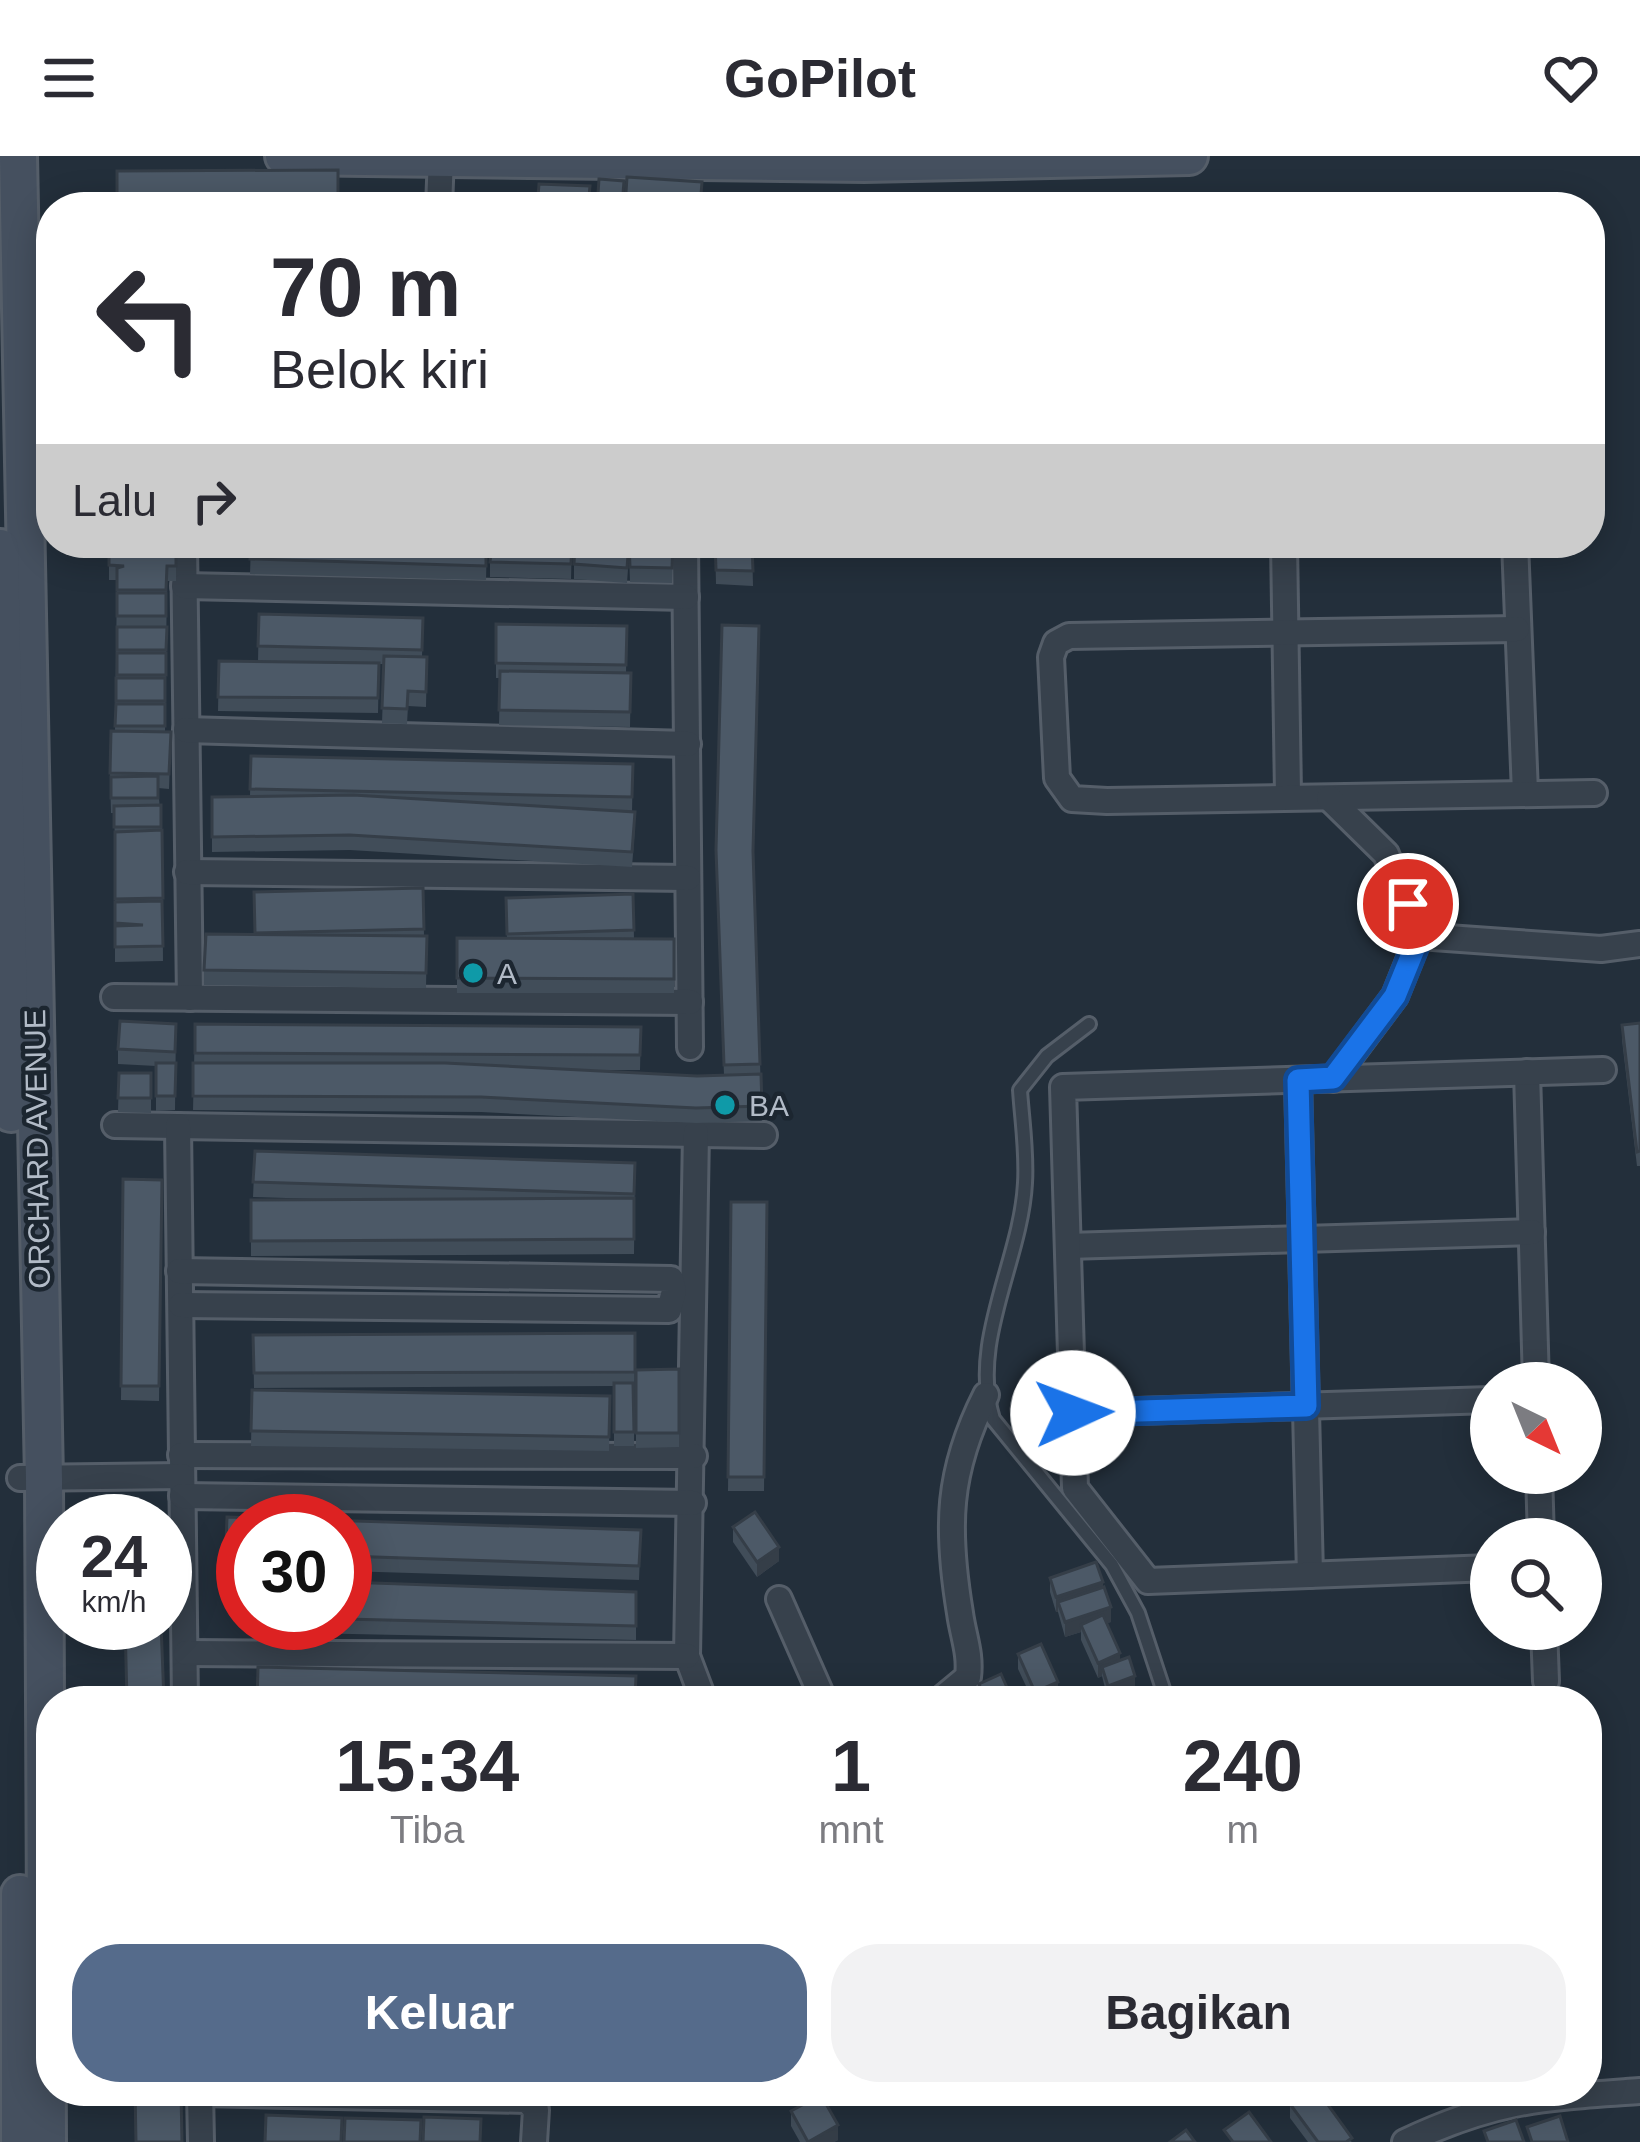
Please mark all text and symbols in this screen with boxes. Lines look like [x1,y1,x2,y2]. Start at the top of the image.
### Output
icon: menu [36,45,102,111]
icon: heart [1538,45,1604,111]
text: GoPilot [724,48,916,108]
icon: left [72,240,228,396]
text: 70 m [270,240,461,334]
text: Belok kiri [270,339,489,399]
icon: right [181,468,247,534]
text: Lalu [72,475,157,526]
pin [1357,853,1459,955]
icon: arrive [1375,871,1441,937]
place label: A [497,957,517,990]
marker: A [460,960,486,986]
street label: ORCHARD AVENUE [18,1009,56,1289]
place label: BA [749,1089,789,1122]
marker: BA [712,1092,738,1118]
position arrow [1010,1350,1136,1476]
north arrow [1470,1362,1602,1494]
map controls [1470,1362,1602,1650]
speed limit sign: 30 [216,1494,372,1650]
button: search [1470,1518,1602,1650]
text: 24 [81,1523,147,1590]
text: km/h [81,1585,147,1618]
text: 15:34 [335,1726,519,1806]
text: 1 [831,1726,871,1806]
text: 240 [1183,1726,1303,1806]
text: Tiba [390,1808,464,1851]
text: mnt [819,1808,884,1851]
text: m [1227,1808,1259,1851]
button: Keluar [72,1944,807,2082]
button: Bagikan [831,1944,1566,2082]

